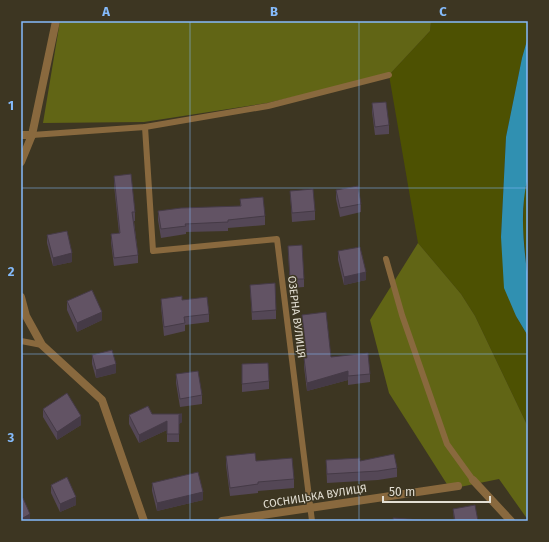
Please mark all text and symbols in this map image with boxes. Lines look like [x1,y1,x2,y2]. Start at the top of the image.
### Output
text: A [101,4,110,19]
text: B [270,4,278,19]
text: C [439,4,447,19]
text: 1 [8,98,14,113]
text: 2 [8,264,15,279]
street label: ОЗЕРНА ВУЛИЦЯ [285,275,308,359]
text: 3 [7,430,15,445]
scale bar [383,478,490,504]
street label: СОСНИЦЬКА ВУЛИЦЯ [262,482,368,511]
text: 50 m [389,485,415,499]

